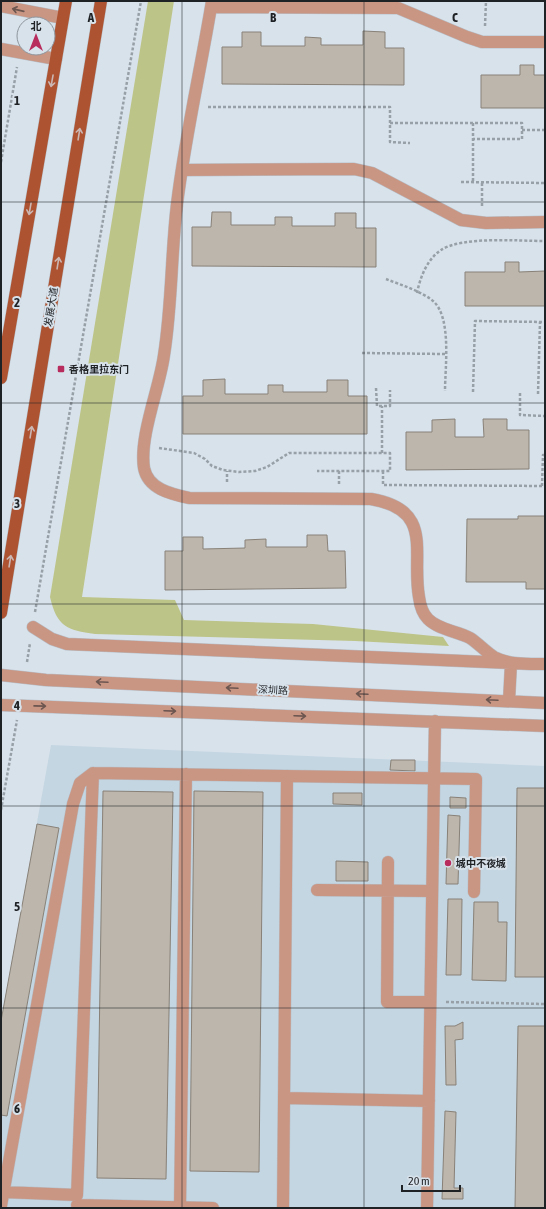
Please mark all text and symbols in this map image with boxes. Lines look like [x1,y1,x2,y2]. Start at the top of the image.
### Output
one-way arrow [12,5,25,13]
text: A [87,10,95,25]
text: B [270,10,277,25]
text: C [452,10,458,25]
north arrow [16,16,56,56]
text: 北 [31,20,42,32]
one-way arrow [48,74,56,87]
text: 1 [14,93,20,108]
one-way arrow [75,128,83,141]
one-way arrow [26,202,34,215]
one-way arrow [54,257,62,270]
street label: 发展大道 [42,286,60,328]
text: 2 [14,295,20,310]
place label: 香格里拉东门 [68,363,129,375]
marker: 香格里拉东门 [56,364,66,374]
one-way arrow [27,426,35,439]
text: 3 [14,496,20,511]
one-way arrow [6,555,14,568]
one-way arrow [96,679,109,686]
street label: 深圳路 [258,684,288,696]
one-way arrow [226,685,239,692]
one-way arrow [356,691,369,698]
one-way arrow [486,697,499,704]
text: 4 [13,698,20,713]
one-way arrow [33,702,46,710]
one-way arrow [163,707,176,715]
one-way arrow [293,712,306,720]
place label: 城中不夜城 [456,857,506,869]
marker: 城中不夜城 [443,858,453,868]
text: 5 [14,899,20,914]
text: 6 [14,1101,20,1116]
scale bar [402,1167,460,1193]
text: 20 m [408,1174,430,1188]

